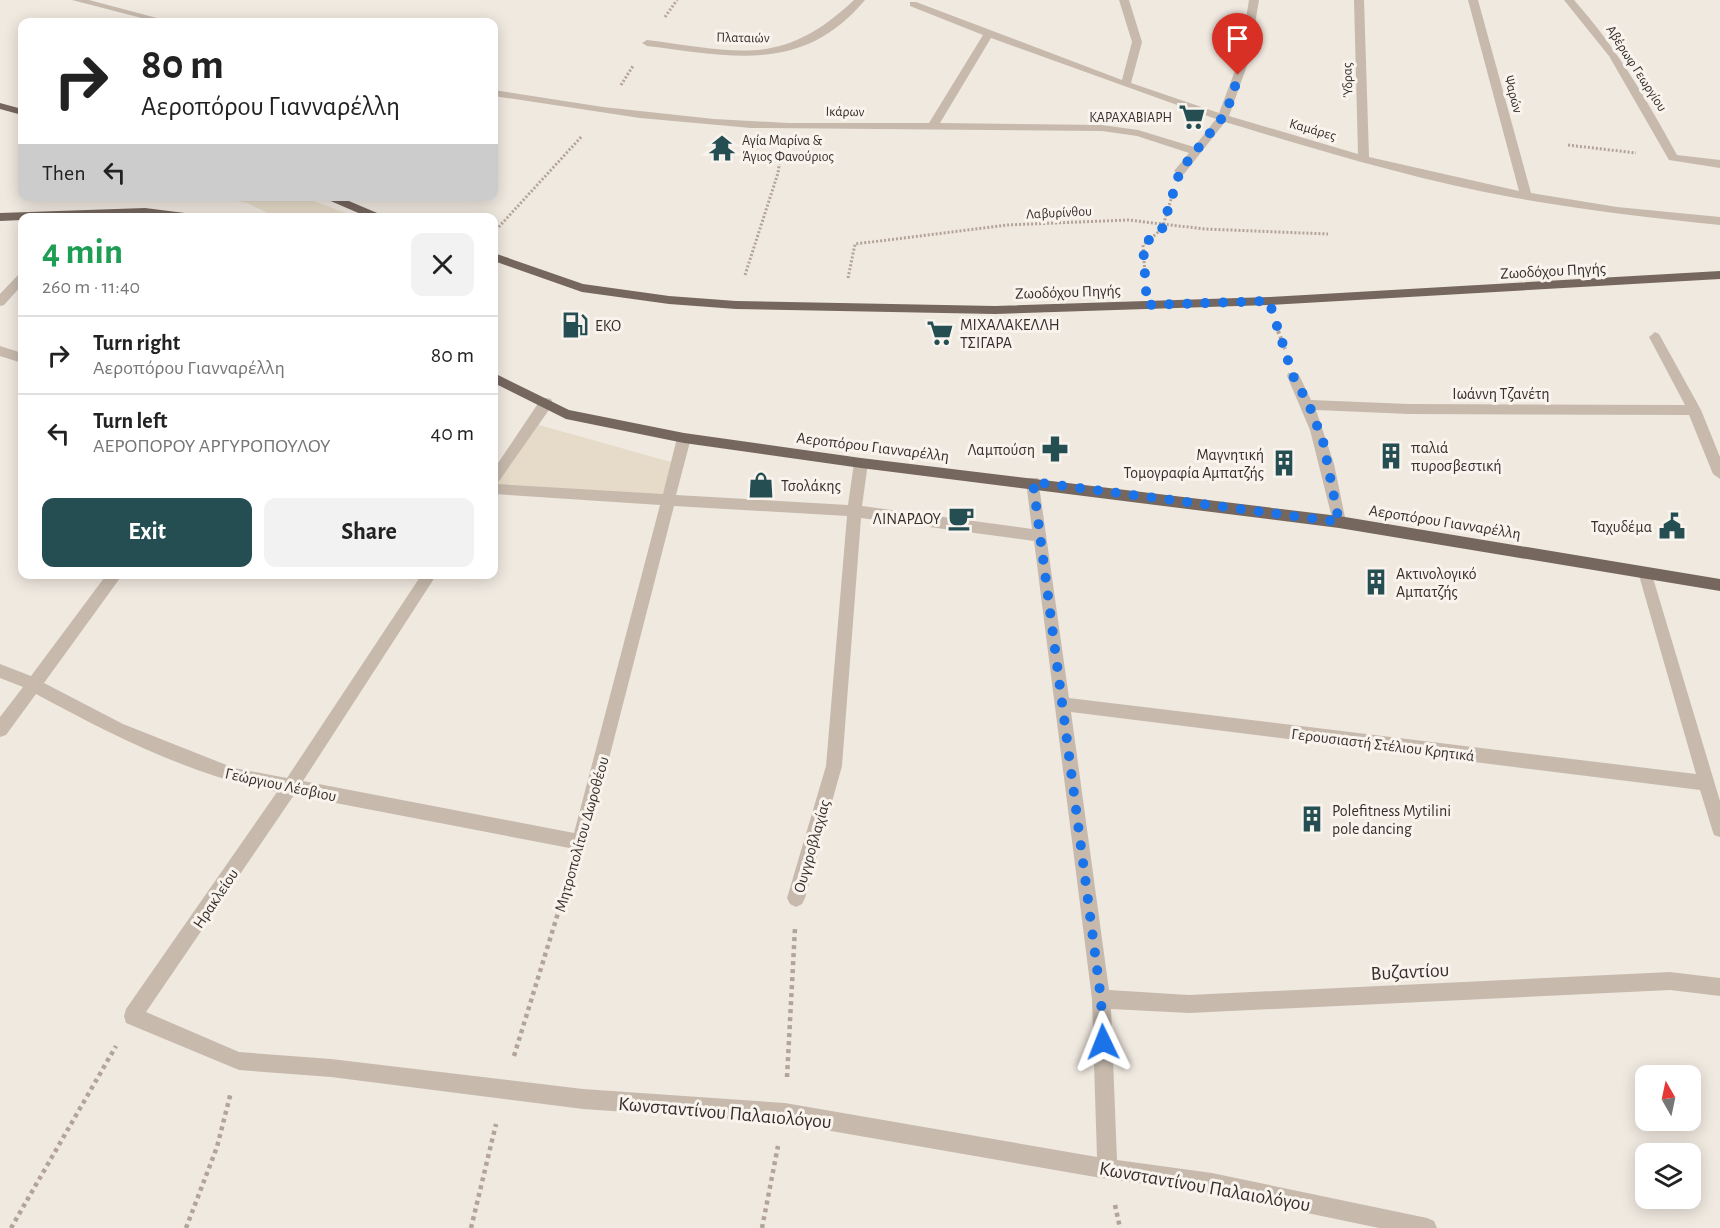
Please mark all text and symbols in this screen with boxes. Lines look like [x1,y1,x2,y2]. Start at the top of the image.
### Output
pin [1212,13,1263,75]
icon: arrive [1221,22,1254,55]
street label: Αβέρωφ Γεωργίου [1603,23,1669,114]
street label: Πλαταιών [716,31,770,45]
icon: right [42,42,120,120]
text: 80 m [141,44,224,86]
street label: Ύδρας [1340,62,1356,98]
street label: Ψαρών [1501,74,1525,115]
text: Αεροπόρου Γιανναρέλλη [141,93,400,120]
supermarket icon: ΚΑΡΑΧΑΒΙΑΡΗ [1177,102,1207,132]
street label: Ικάρων [825,105,865,119]
place label: ΚΑΡΑΧΑΒΙΑΡΗ [1089,111,1172,125]
street label: Καμάρες [1288,117,1338,143]
temple icon: Αγία Μαρίνα & Άγιος Φανούριος [707,133,737,163]
place label: Αγία Μαρίνα & Άγιος Φανούριος [742,134,835,164]
icon: left [98,156,131,189]
text: Then [42,162,86,184]
street label: Λαβυρίνθου [1026,204,1092,222]
button: close [411,233,474,296]
text: 4 min [42,234,123,270]
street label: Ζωοδόχου Πηγής [1500,260,1606,283]
text: 260 m · 11:40 [42,277,140,297]
street label: Ζωοδόχου Πηγής [1015,282,1121,303]
fuel station icon: EKO [560,310,590,340]
place label: ΜΙΧΑΛΑΚΕΛΛΗ ΤΣΙΓΑΡΑ [960,317,1060,351]
place label: EKO [595,318,621,334]
supermarket icon: ΜΙΧΑΛΑΚΕΛΛΗ ΤΣΙΓΑΡΑ [925,318,955,348]
text: Turn right [93,332,180,354]
icon: right [42,339,75,372]
text: 80 m [431,344,474,366]
text: Αεροπόρου Γιανναρέλλη [93,358,285,378]
street label: Ιωάννη Τζανέτη [1452,386,1550,402]
text: Turn left [93,410,167,432]
icon: left [42,417,75,450]
text: 40 m [431,422,474,444]
street label: Αεροπόρου Γιανναρέλλη [796,430,950,464]
pharmacy icon: Λαμπούση [1040,434,1070,464]
text: ΑΕΡΟΠΟΡΟΥ ΑΡΓΥΡΟΠΟΥΛΟΥ [93,436,331,456]
place label: παλιά πυροσβεστική [1410,440,1502,474]
building icon: παλιά πυροσβεστική [1376,441,1406,471]
place label: Λαμπούση [967,442,1035,458]
place label: Μαγνητική Τομογραφία Αμπατζής [1124,447,1264,482]
building icon: Μαγνητική Τομογραφία Αμπατζής [1269,448,1299,478]
shop icon: Τσολάκης [746,470,776,500]
place label: Τσολάκης [781,478,841,495]
button: Exit [42,498,252,567]
button: Share [264,498,474,567]
street label: Αεροπόρου Γιανναρέλλη [1368,502,1522,542]
cafe icon: ΛΙΝΑΡΔΟΥ [946,503,976,533]
place label: ΛΙΝΑΡΔΟΥ [873,511,942,527]
public building icon: Ταχυδέμα [1657,511,1687,541]
place label: Ταχυδέμα [1591,519,1652,535]
place label: Ακτινολογικό Αμπατζής [1396,566,1477,601]
building icon: Ακτινολογικό Αμπατζής [1361,567,1391,597]
street label: Γερουσιαστή Στέλιου Κρητικά [1290,726,1475,764]
street label: Μητροπολίτου Δωροθέου [552,755,612,914]
street label: Γεώργιου Λέσβιου [224,765,338,805]
street label: Ουγγροβλαχίας [791,798,834,895]
place label: Polefitness Mytilini pole dancing [1332,803,1451,837]
building icon: Polefitness Mytilini pole dancing [1297,804,1327,834]
street label: Ηρακλείου [190,866,242,931]
street label: Βυζαντίου [1370,960,1450,984]
position arrow [1071,1010,1135,1074]
north arrow [1635,1065,1701,1131]
map controls [1635,1065,1701,1209]
street label: Κωνσταντίνου Παλαιολόγου [617,1094,832,1132]
button: layers [1635,1143,1701,1209]
street label: Κωνσταντίνου Παλαιολόγου [1098,1159,1312,1215]

